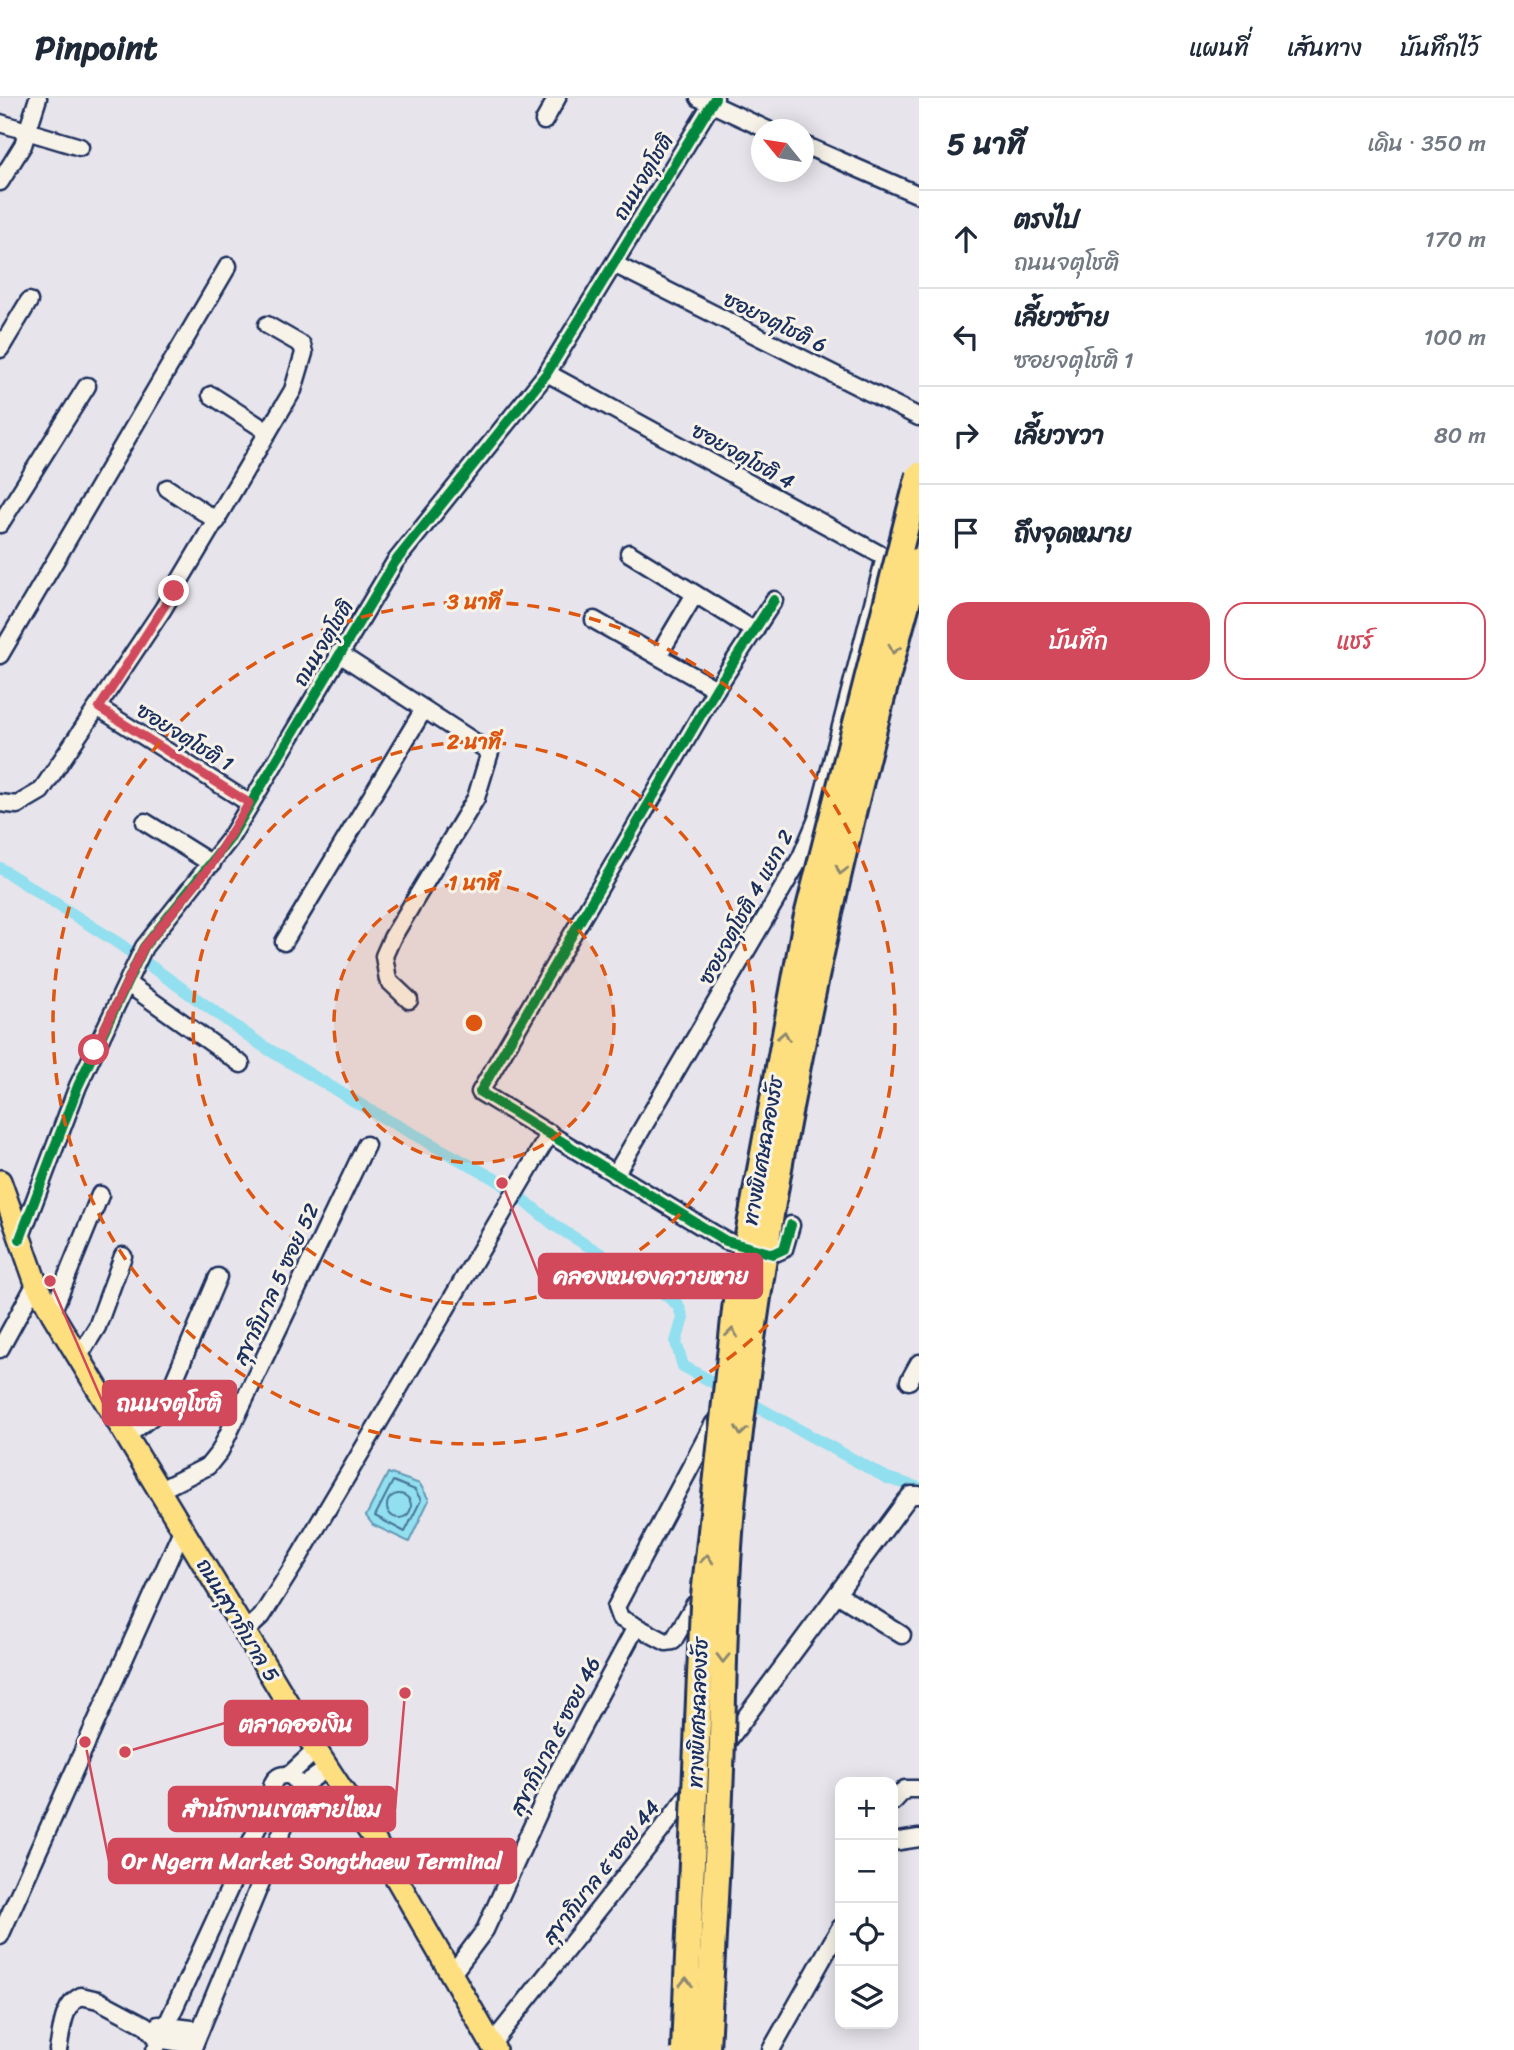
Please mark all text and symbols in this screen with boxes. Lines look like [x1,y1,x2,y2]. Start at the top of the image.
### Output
text: Pinpoint [35,19,158,77]
text: แผนที่ [1189,27,1249,69]
text: เส้นทาง [1287,27,1362,69]
text: บันทึกไว้ [1400,27,1479,69]
text: 5 นาที [947,117,1025,171]
north arrow [751,119,814,182]
text: เดิน · 350 m [1367,123,1486,164]
street label: ถนนจตุโชติ [602,125,684,228]
text: ตรงไป [1014,196,1079,242]
text: 170 m [1425,219,1486,260]
icon: ahead [947,220,985,258]
text: ถนนจตุโชติ [1014,242,1119,283]
street label: ซอยจตุโชติ 6 [716,280,834,364]
text: เลี้ยวซ้าย [1014,294,1109,340]
text: 100 m [1423,317,1486,358]
icon: left [947,318,985,356]
text: ซอยจตุโชติ 1 [1014,340,1134,381]
street label: ซอยจตุโชติ 4 [684,412,802,500]
text: เลี้ยวขวา [1014,412,1104,458]
text: 80 m [1434,415,1486,456]
icon: right [947,416,985,454]
text: ถึงจุดหมาย [1014,510,1131,556]
icon: arrive [947,514,985,552]
route end [158,575,189,606]
text: 3 นาที [446,583,504,621]
street label: ถนนจตุโชติ [282,591,364,694]
button: บันทึก [947,602,1210,680]
button: แชร์ [1224,602,1486,680]
one-way arrow [888,643,903,655]
street label: ซอยจตุโชติ 1 [129,692,241,782]
text: 2 นาที [446,723,504,761]
street label: ซอยจตุโชติ 4 แยก 2 [688,822,804,992]
text: 1 นาที [449,864,502,902]
one-way arrow [835,864,849,876]
centre of rings [462,1011,486,1035]
one-way arrow [776,1030,791,1042]
route start [78,1034,109,1065]
street label: ทางพิเศษฉลองรัช [731,1072,795,1228]
street label: สุขาภิบาล 5 ซอย 52 [221,1197,330,1372]
callout: คลองหนองควายหาย [539,1254,762,1298]
text: คลองหนองควายหาย [552,1256,749,1297]
one-way arrow [725,1327,740,1339]
callout: ถนนจตุโชติ [103,1381,236,1425]
text: ถนนจตุโชติ [117,1383,222,1424]
one-way arrow [733,1426,748,1437]
street label: ถนนสุขาภิบาล 5 [186,1550,290,1690]
one-way arrow [699,1553,714,1564]
street label: ทางพิเศษฉลองรัช [676,1635,720,1789]
street label: สุขาภิบาล ๕ ซอย 46 [498,1650,611,1823]
one-way arrow [715,1653,731,1664]
callout: ตลาดออเงิน [225,1701,367,1745]
text: ตลาดออเงิน [238,1704,353,1745]
map controls [835,1777,898,2029]
button: + [835,1777,898,1840]
callout: สำนักงานเขตสายไหม [169,1787,395,1831]
text: สำนักงานเขตสายไหม [182,1789,382,1830]
street label: สุขาภิบาล ๕ ซอย 44 [531,1791,670,1954]
callout: Or Ngern Market Songthaew Terminal [109,1839,516,1883]
button: − [835,1840,898,1903]
text: Or Ngern Market Songthaew Terminal [122,1841,504,1882]
button: locate [835,1903,898,1966]
button: layers [835,1966,898,2029]
one-way arrow [679,1976,694,1987]

